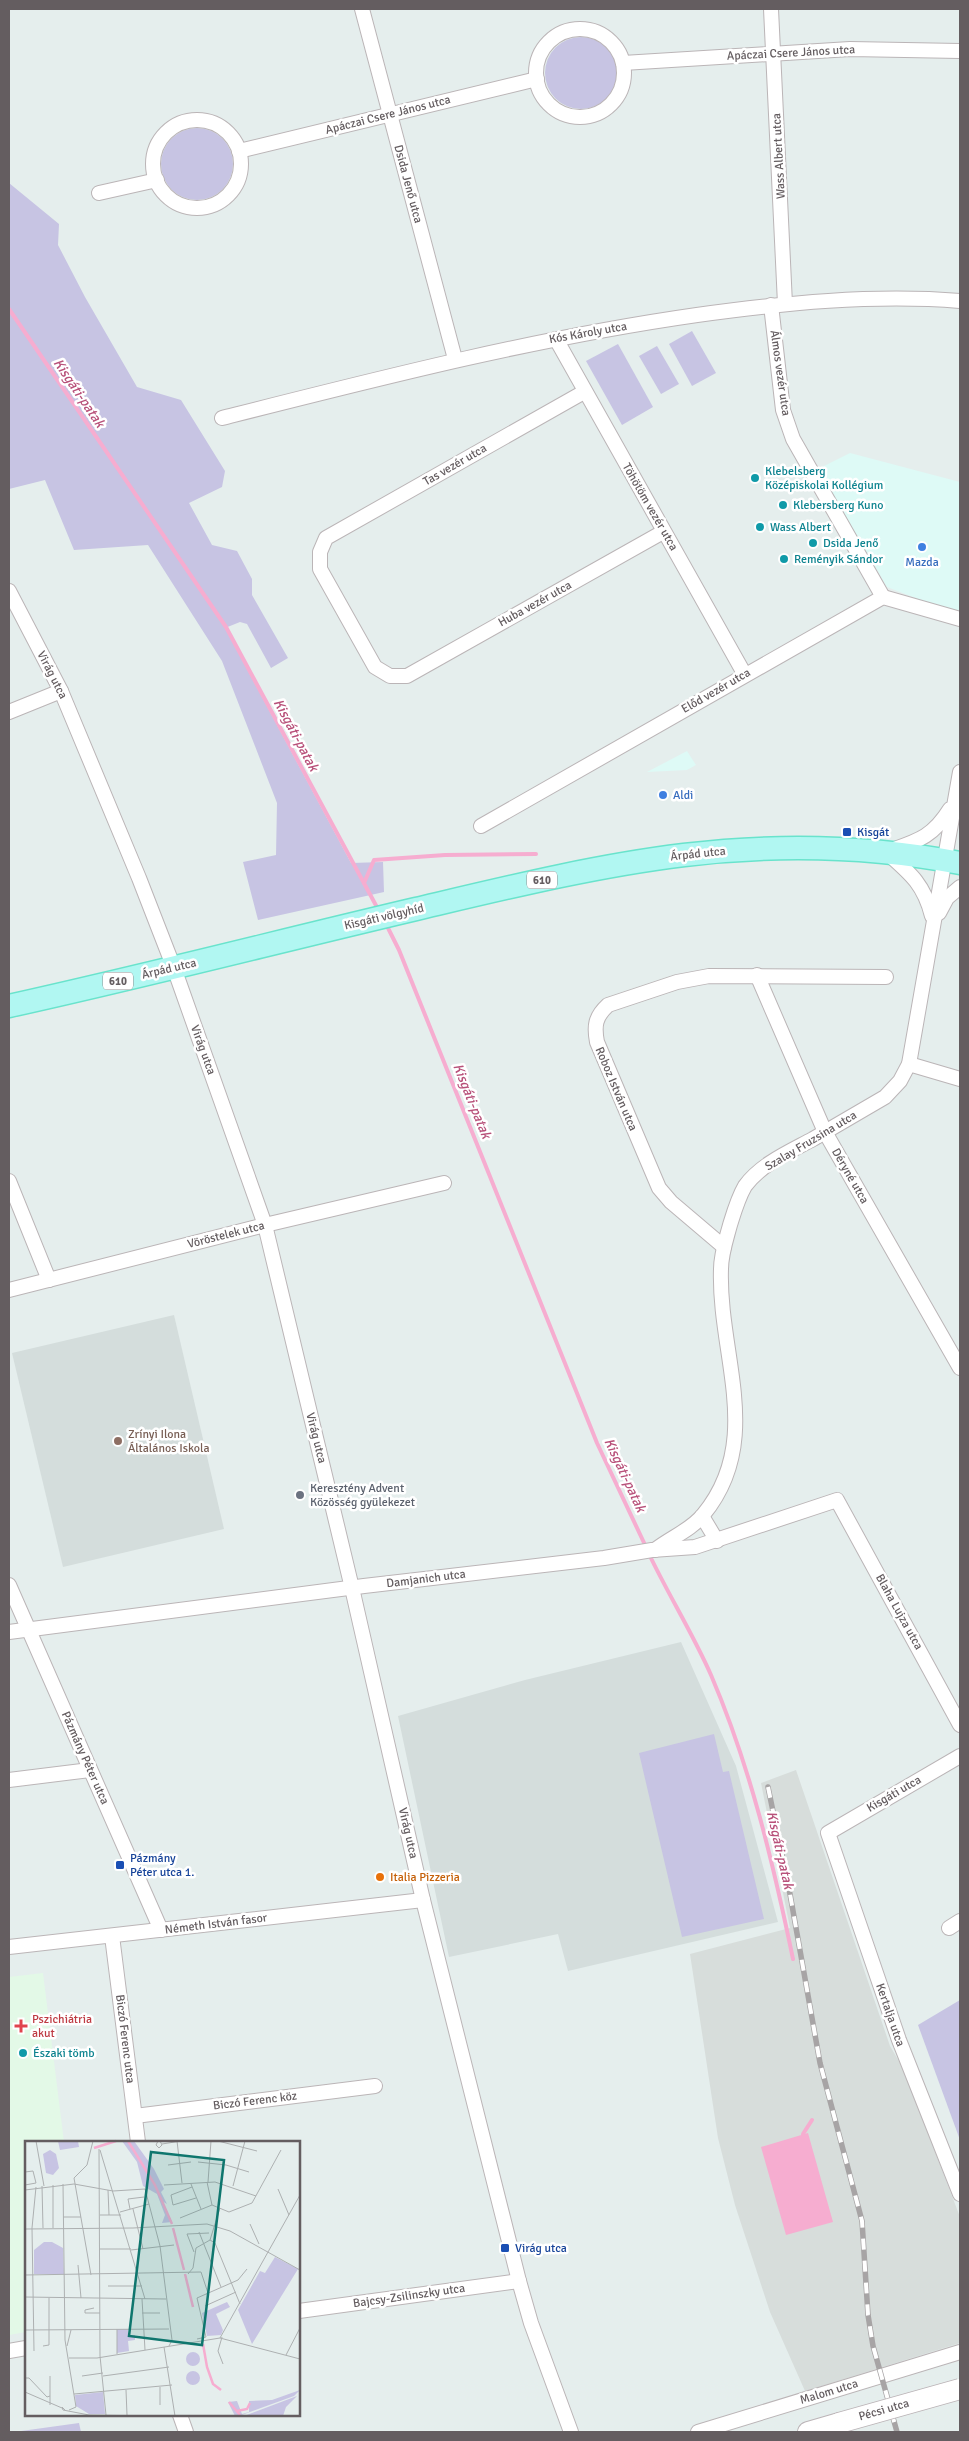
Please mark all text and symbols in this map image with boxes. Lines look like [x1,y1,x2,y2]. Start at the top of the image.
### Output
street label: Apáczai Csere János utca [727,42,855,64]
street label: Apáczai Csere János utca [324,92,452,138]
street label: Wass Albert utca [769,113,789,199]
street label: Dsida Jenő utca [390,143,426,225]
street label: Kós Károly utca [548,319,628,347]
street label: Álmos vezér utca [767,329,793,417]
water label: Kisgáti-patak [50,355,109,432]
street label: Tas vezér utca [421,441,489,489]
street label: Töhötöm vezér utca [619,460,681,554]
place label: Klebelsberg Középiskolai Kollégium [765,464,883,493]
marker: Klebelsberg Középiskolai Kollégium [749,472,761,484]
place label: Klebersberg Kuno [793,498,883,513]
marker: Klebersberg Kuno [777,499,789,511]
place label: Wass Albert [770,520,831,535]
marker: Wass Albert [754,521,766,533]
place label: Dsida Jenő [823,536,879,551]
marker: Dsida Jenő [807,537,819,549]
marker: Mazda [916,541,928,553]
place label: Reményik Sándor [794,552,883,567]
marker: Reményik Sándor [778,553,790,565]
place label: Mazda [905,555,939,570]
street label: Huba vezér utca [496,578,574,630]
street label: Virág utca [34,648,70,702]
street label: Előd vezér utca [679,665,753,717]
water label: Kisgáti-patak [270,696,323,776]
place label: Aldi [673,788,693,803]
marker: Aldi [657,789,669,801]
place label: Kisgát [857,825,889,840]
marker: Kisgát [841,826,853,838]
street label: Árpád utca [670,844,726,864]
road number: 610 [527,872,557,888]
street label: Kisgáti völgyhíd [343,901,425,933]
street label: Árpád utca [140,955,198,983]
road number: 610 [103,972,133,989]
street label: Virág utca [187,1023,219,1077]
street label: Roboz István utca [592,1045,640,1133]
water label: Kisgáti-patak [449,1061,496,1143]
street label: Szalay Fruzsina utca [762,1108,860,1174]
street label: Déryné utca [828,1146,872,1206]
street label: Vöröstelek utca [186,1218,266,1252]
street label: Virág utca [302,1411,330,1465]
place label: Zrínyi Ilona Általános Iskola [128,1427,210,1456]
marker: Zrínyi Ilona Általános Iskola [112,1435,124,1447]
water label: Kisgáti-patak [600,1435,650,1516]
place label: Keresztény Advent Közösség gyülekezet [310,1481,415,1510]
marker: Keresztény Advent Közösség gyülekezet [294,1489,306,1501]
street label: Damjanich utca [386,1567,466,1591]
street label: Blaha Lujza utca [872,1571,926,1653]
street label: Pázmány Péter utca [58,1709,112,1807]
street label: Kisgáti utca [864,1772,924,1816]
street label: Virág utca [395,1806,421,1860]
water label: Kisgáti-patak [763,1809,798,1893]
place label: Pázmány Péter utca 1. [130,1851,194,1880]
marker: Pázmány Péter utca 1. [114,1859,126,1871]
place label: Italia Pizzeria [390,1870,460,1885]
marker: Italia Pizzeria [374,1871,386,1883]
street label: Németh István fasor [164,1910,269,1938]
street label: Kertalja utca [872,1981,908,2049]
street label: Biczó Ferenc utca [112,1994,138,2084]
place label: Pszichiátria akut [32,2012,92,2041]
marker: Pszichiátria akut [14,2019,28,2033]
place label: Északi tömb [33,2046,95,2061]
marker: Északi tömb [17,2047,29,2059]
street label: Biczó Ferenc köz [212,2088,298,2114]
inset map [25,2141,300,2416]
place label: Virág utca [515,2241,567,2256]
marker: Virág utca [499,2242,511,2254]
street label: Bajcsy-Zsilinszky utca [352,2281,466,2311]
street label: Malom utca [798,2376,860,2408]
street label: Pécsi utca [857,2396,911,2424]

